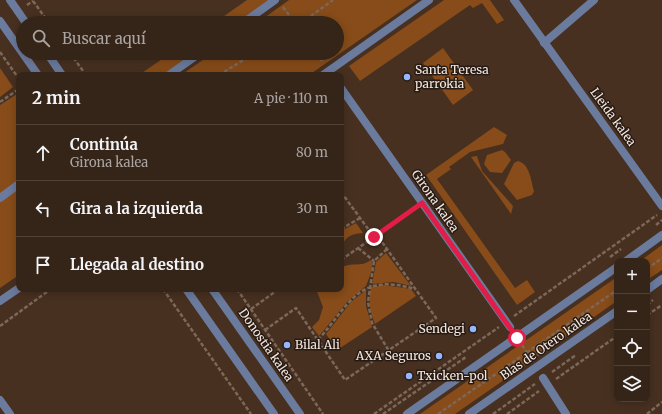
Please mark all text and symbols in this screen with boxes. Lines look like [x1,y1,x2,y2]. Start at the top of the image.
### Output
search box [16,16,344,60]
icon: search [30,27,52,49]
text: Buscar aquí [62,29,146,48]
place label: Santa Teresa parrokia [415,62,489,91]
marker: Santa Teresa parrokia [402,72,412,82]
street label: Lleida kalea [587,85,640,149]
text: 2 min [32,87,80,109]
text: A pie · 110 m [254,90,328,107]
text: Continúa [70,135,138,154]
icon: ahead [32,142,54,164]
text: 80 m [296,144,328,161]
text: Girona kalea [70,154,148,171]
street label: Girona kalea [409,167,463,235]
icon: left [32,198,54,220]
text: Gira a la izquierda [70,199,203,218]
text: 30 m [296,200,328,217]
route end [365,228,383,246]
icon: arrive [32,254,54,276]
text: Llegada al destino [70,255,204,274]
map controls [614,258,650,402]
button: + [614,258,650,294]
button: − [614,294,650,330]
street label: Donostia kalea [236,305,297,385]
street label: Blas de Otero kalea [497,308,595,383]
place label: Sendegi [419,321,465,336]
marker: Sendegi [468,324,478,334]
route start [508,329,526,347]
button: locate [614,330,650,366]
place label: Bilal Ali [295,337,340,352]
marker: Bilal Ali [282,340,292,350]
place label: AXA Seguros [355,348,431,363]
marker: AXA Seguros [434,351,444,361]
button: layers [614,366,650,402]
place label: Txicken-pol [417,368,488,383]
marker: Txicken-pol [404,371,414,381]

